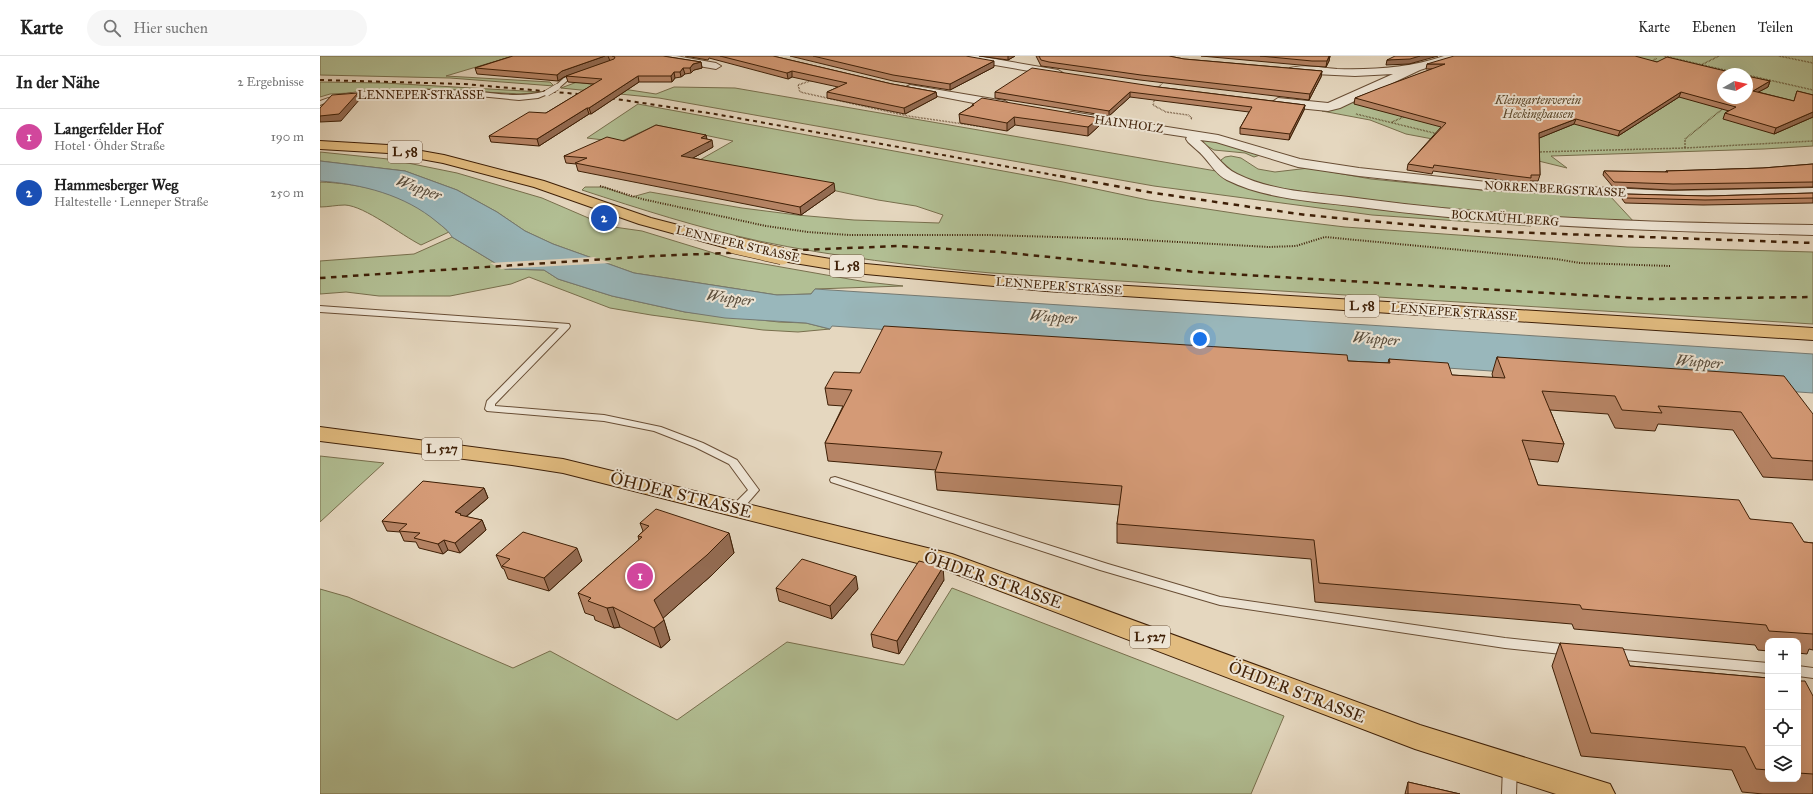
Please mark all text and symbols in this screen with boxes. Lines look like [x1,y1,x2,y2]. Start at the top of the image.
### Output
search box [87,10,367,46]
text: Karte [20,16,63,39]
icon: search [101,17,123,39]
text: Hier suchen [133,19,208,37]
text: Karte [1638,19,1670,36]
text: Ebenen [1692,19,1736,36]
text: Teilen [1758,19,1793,36]
north arrow [1717,68,1753,104]
text: In der Nähe [16,72,100,93]
text: 2 Ergebnisse [237,74,304,90]
street label: LENNEPER STRASSE [358,88,485,102]
park label: Kleingartenverein Heckinghausen [1494,93,1582,121]
street label: HAINHOLZ [1094,112,1165,136]
text: Langerfelder Hof [54,120,162,138]
text: 1 [26,129,32,145]
text: 190 m [271,129,304,145]
text: Hotel · Öhder Straße [54,138,165,154]
road number: L 58 [388,141,422,163]
water label: Wupper [393,172,445,206]
text: Hammesberger Weg [54,176,178,194]
street label: NORRENBERGSTRASSE [1484,178,1627,200]
text: 2 [26,185,32,201]
text: 250 m [270,185,304,201]
text: Haltestelle · Lenneper Straße [54,194,209,210]
pin: 2 [591,203,617,233]
street label: BOCKMÜHLBERG [1451,206,1560,229]
street label: LENNEPER STRASSE [675,223,802,265]
road number: L 58 [830,255,864,277]
street label: LENNEPER STRASSE [995,275,1123,297]
water label: Wupper [705,286,755,311]
road number: L 58 [1345,295,1379,317]
street label: LENNEPER STRASSE [1390,301,1518,323]
water label: Wupper [1029,306,1078,329]
water label: Wupper [1352,328,1401,351]
your location [1190,329,1210,349]
water label: Wupper [1675,351,1724,374]
road number: L 527 [422,438,462,460]
street label: ÖHDER STRASSE [608,467,754,523]
street label: ÖHDER STRASSE [921,546,1065,614]
pin: 1 [627,561,653,591]
road number: L 527 [1130,626,1170,648]
map controls [1765,638,1801,782]
button: + [1765,638,1801,674]
street label: ÖHDER STRASSE [1226,656,1368,728]
button: − [1765,674,1801,710]
button: locate [1765,710,1801,746]
button: layers [1765,746,1801,782]

